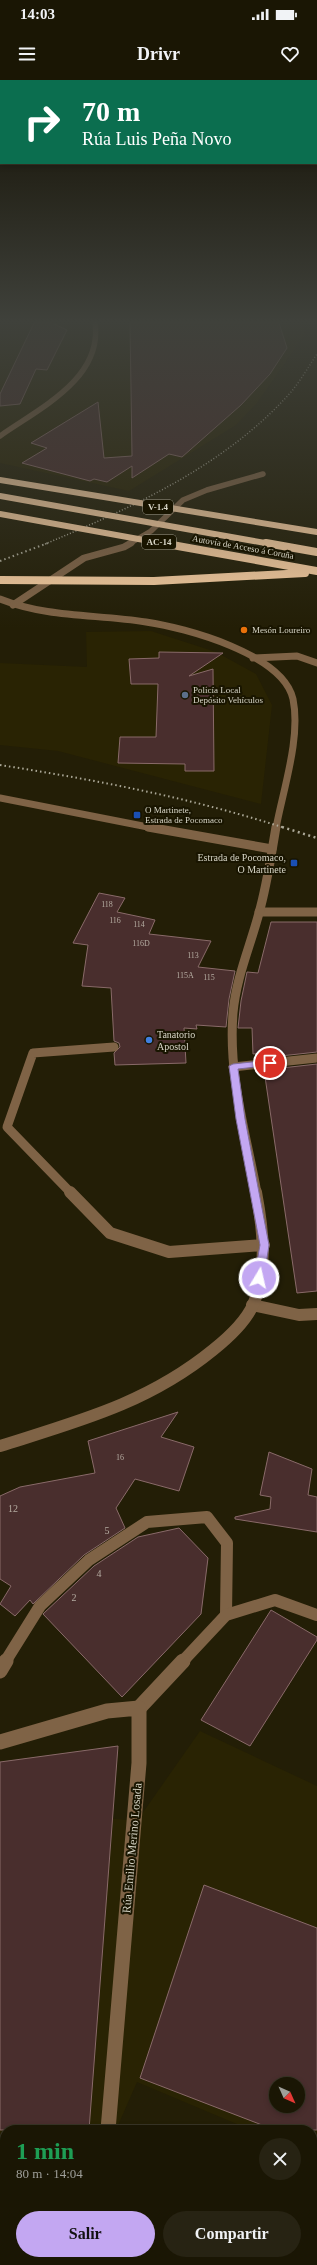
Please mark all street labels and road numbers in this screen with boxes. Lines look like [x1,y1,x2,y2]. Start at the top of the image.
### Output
road number: V-1.4 [143,500,173,514]
street label: Autovía de Acceso á Coruña [191,533,295,561]
road number: AC-14 [142,535,176,549]
street label: Rúa Emilio Merino Losada [119,1781,145,1914]

